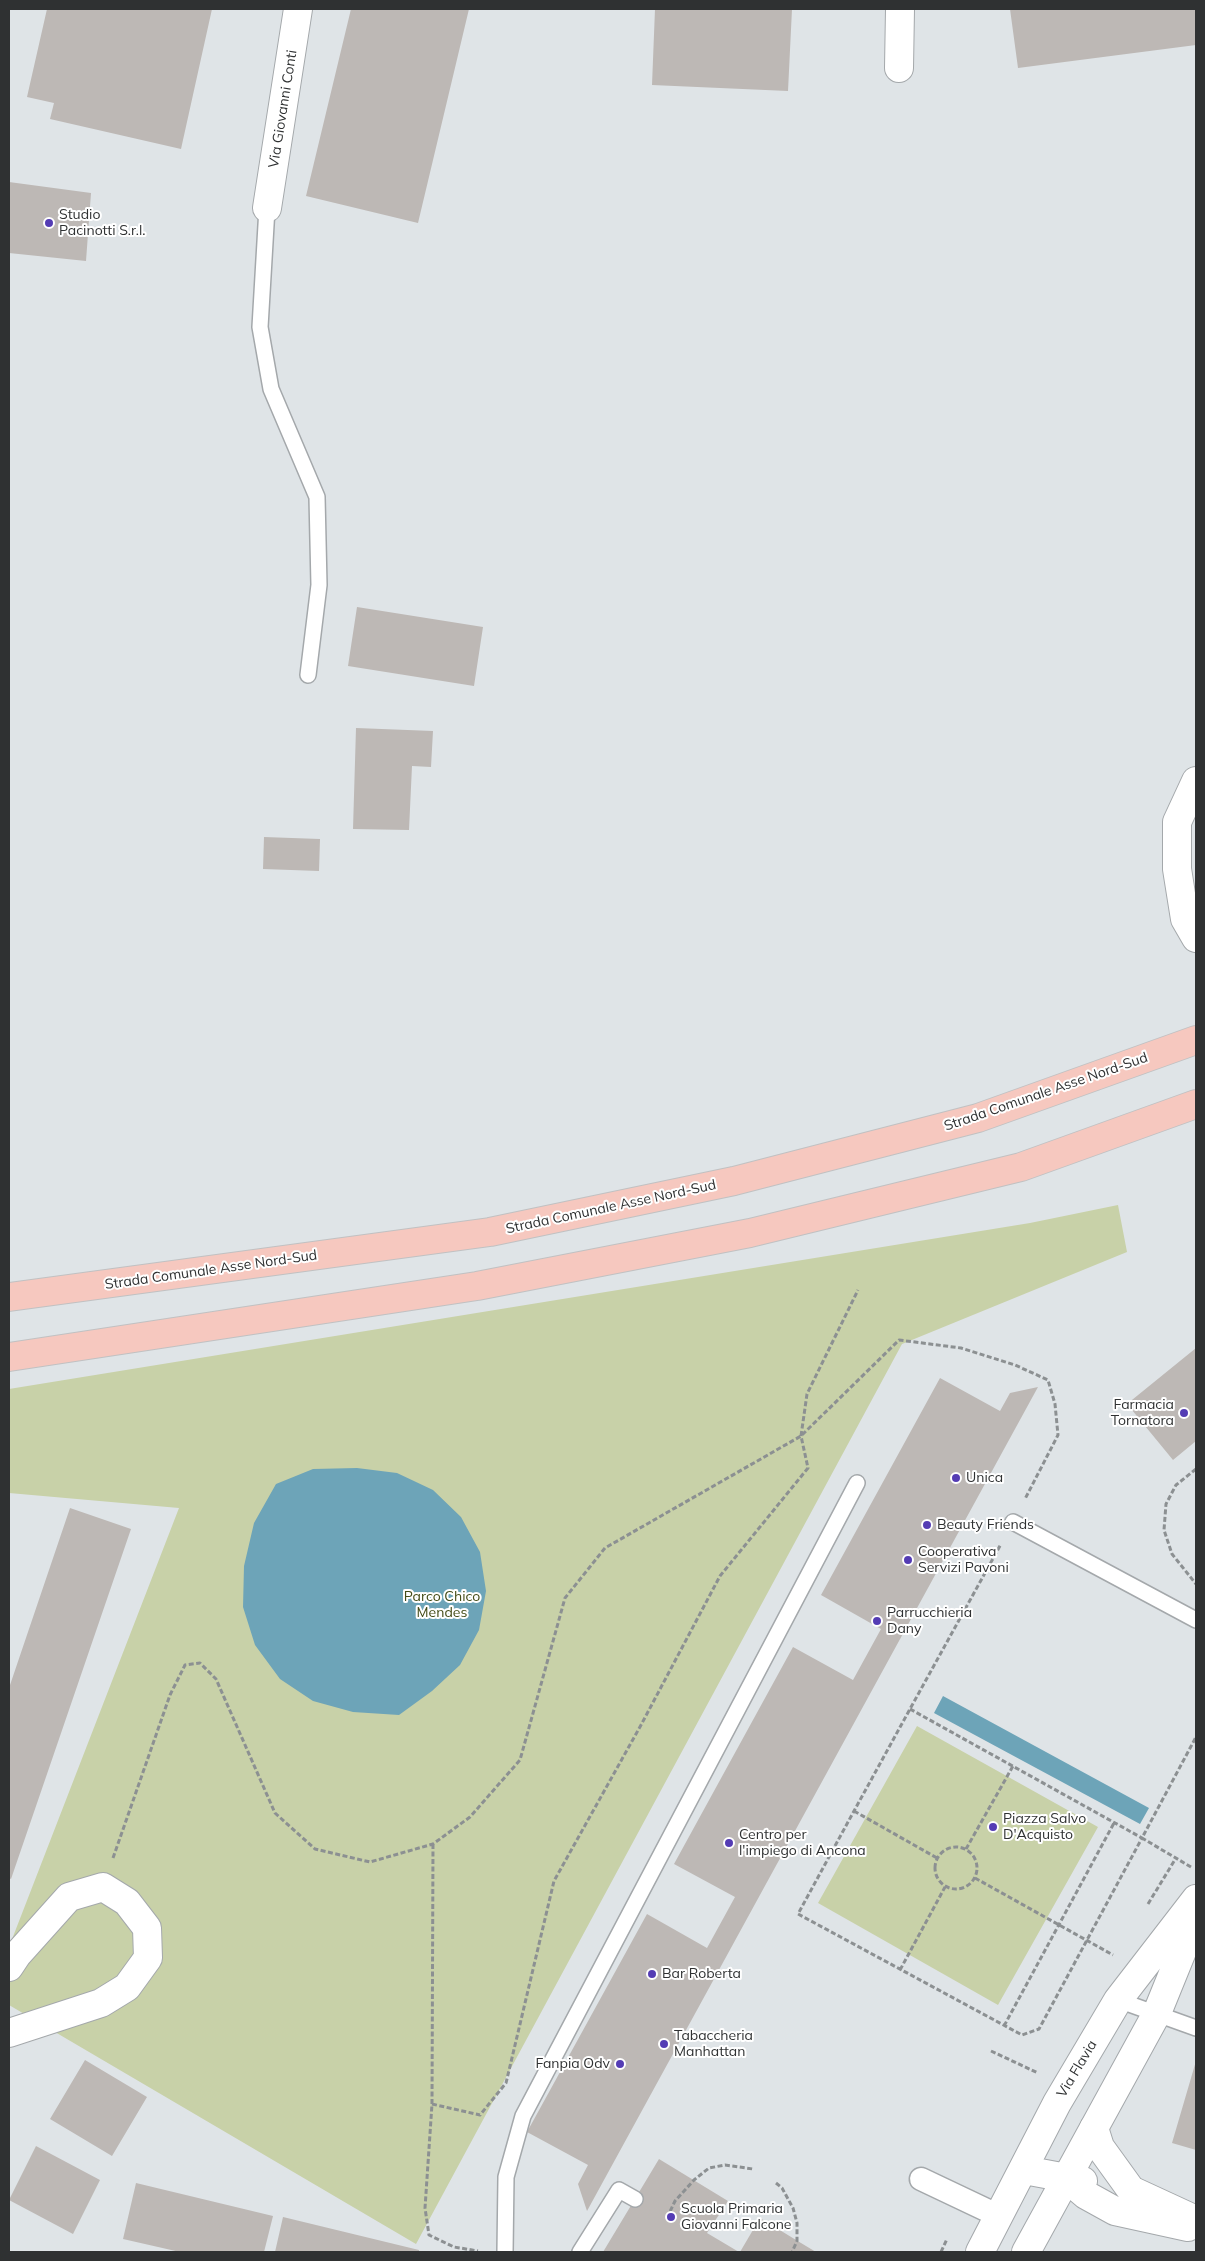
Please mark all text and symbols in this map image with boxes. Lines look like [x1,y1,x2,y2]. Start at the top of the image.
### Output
street label: Via Giovanni Conti [265,49,301,169]
place label: Studio Pacinotti S.r.l. [59,207,145,240]
marker: Studio Pacinotti S.r.l. [43,217,55,229]
street label: Strada Comunale Asse Nord-Sud [942,1049,1150,1135]
street label: Strada Comunale Asse Nord-Sud [504,1177,718,1237]
street label: Strada Comunale Asse Nord-Sud [104,1247,318,1293]
place label: Farmacia Tornatora [1111,1397,1174,1430]
marker: Farmacia Tornatora [1178,1407,1190,1419]
place label: Unica [966,1470,1003,1486]
marker: Unica [950,1472,962,1484]
place label: Beauty Friends [937,1517,1034,1533]
marker: Beauty Friends [921,1519,933,1531]
place label: Cooperativa Servizi Pavoni [918,1544,1009,1576]
marker: Cooperativa Servizi Pavoni [902,1554,914,1566]
park label: Parco Chico Mendes [404,1589,480,1621]
place label: Parrucchieria Dany [887,1605,972,1638]
marker: Parrucchieria Dany [871,1615,883,1627]
place label: Piazza Salvo D'Acquisto [1003,1811,1086,1844]
marker: Piazza Salvo D'Acquisto [987,1821,999,1833]
place label: Centro per l'impiego di Ancona [739,1827,866,1860]
marker: Centro per l'impiego di Ancona [723,1837,735,1849]
place label: Bar Roberta [662,1966,741,1982]
marker: Bar Roberta [646,1968,658,1980]
place label: Tabaccheria Manhattan [674,2028,753,2060]
street label: Via Flavia [1053,2037,1101,2101]
marker: Tabaccheria Manhattan [658,2038,670,2050]
place label: Fanpia Odv [535,2056,610,2072]
marker: Fanpia Odv [614,2058,626,2070]
place label: Scuola Primaria Giovanni Falcone [681,2201,791,2234]
marker: Scuola Primaria Giovanni Falcone [665,2211,677,2223]

